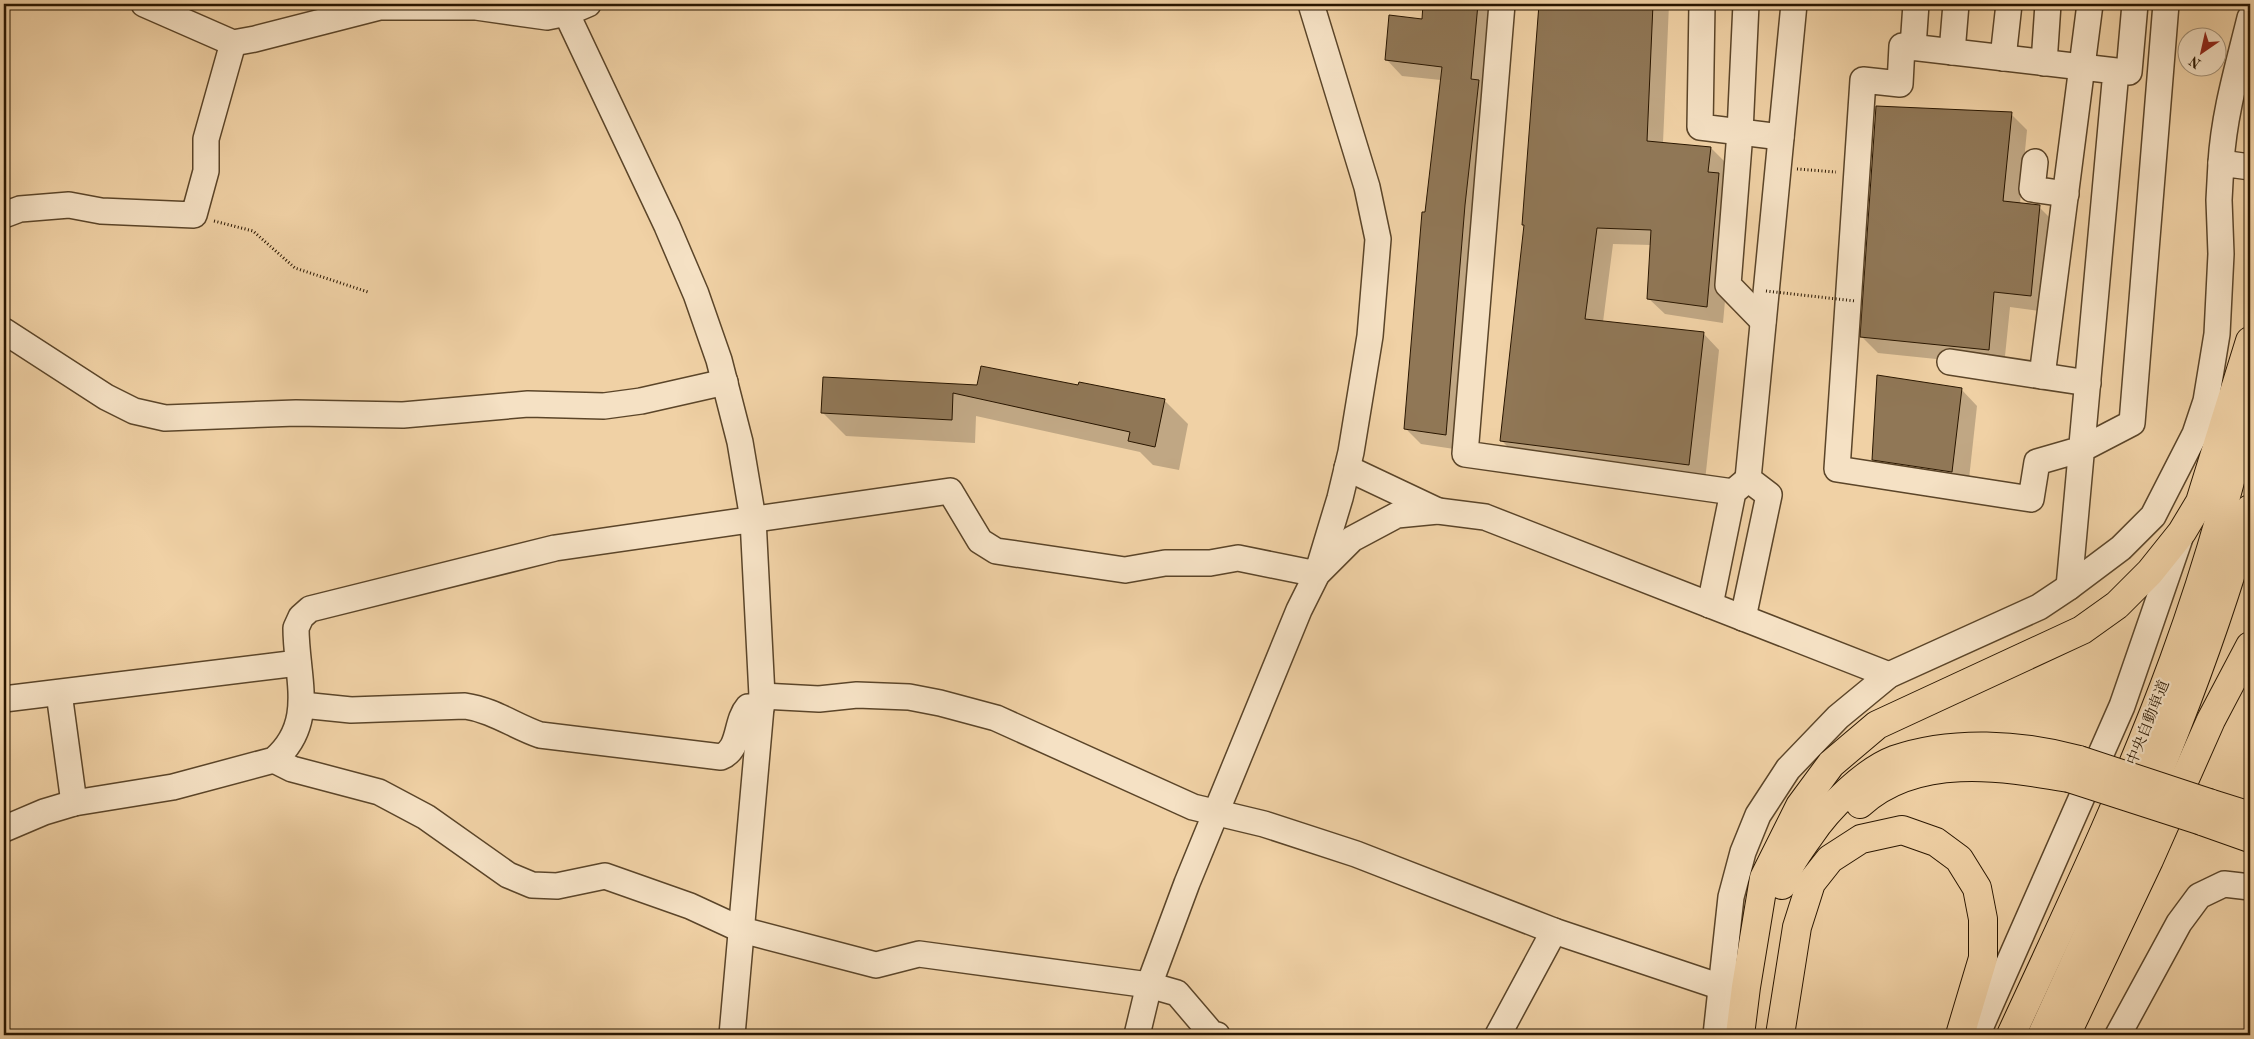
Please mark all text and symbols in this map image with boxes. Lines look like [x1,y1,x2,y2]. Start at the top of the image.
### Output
north arrow [2176,28,2226,78]
text: N [2187,53,2204,71]
street label: 中央自動車道 [2123,678,2173,768]

